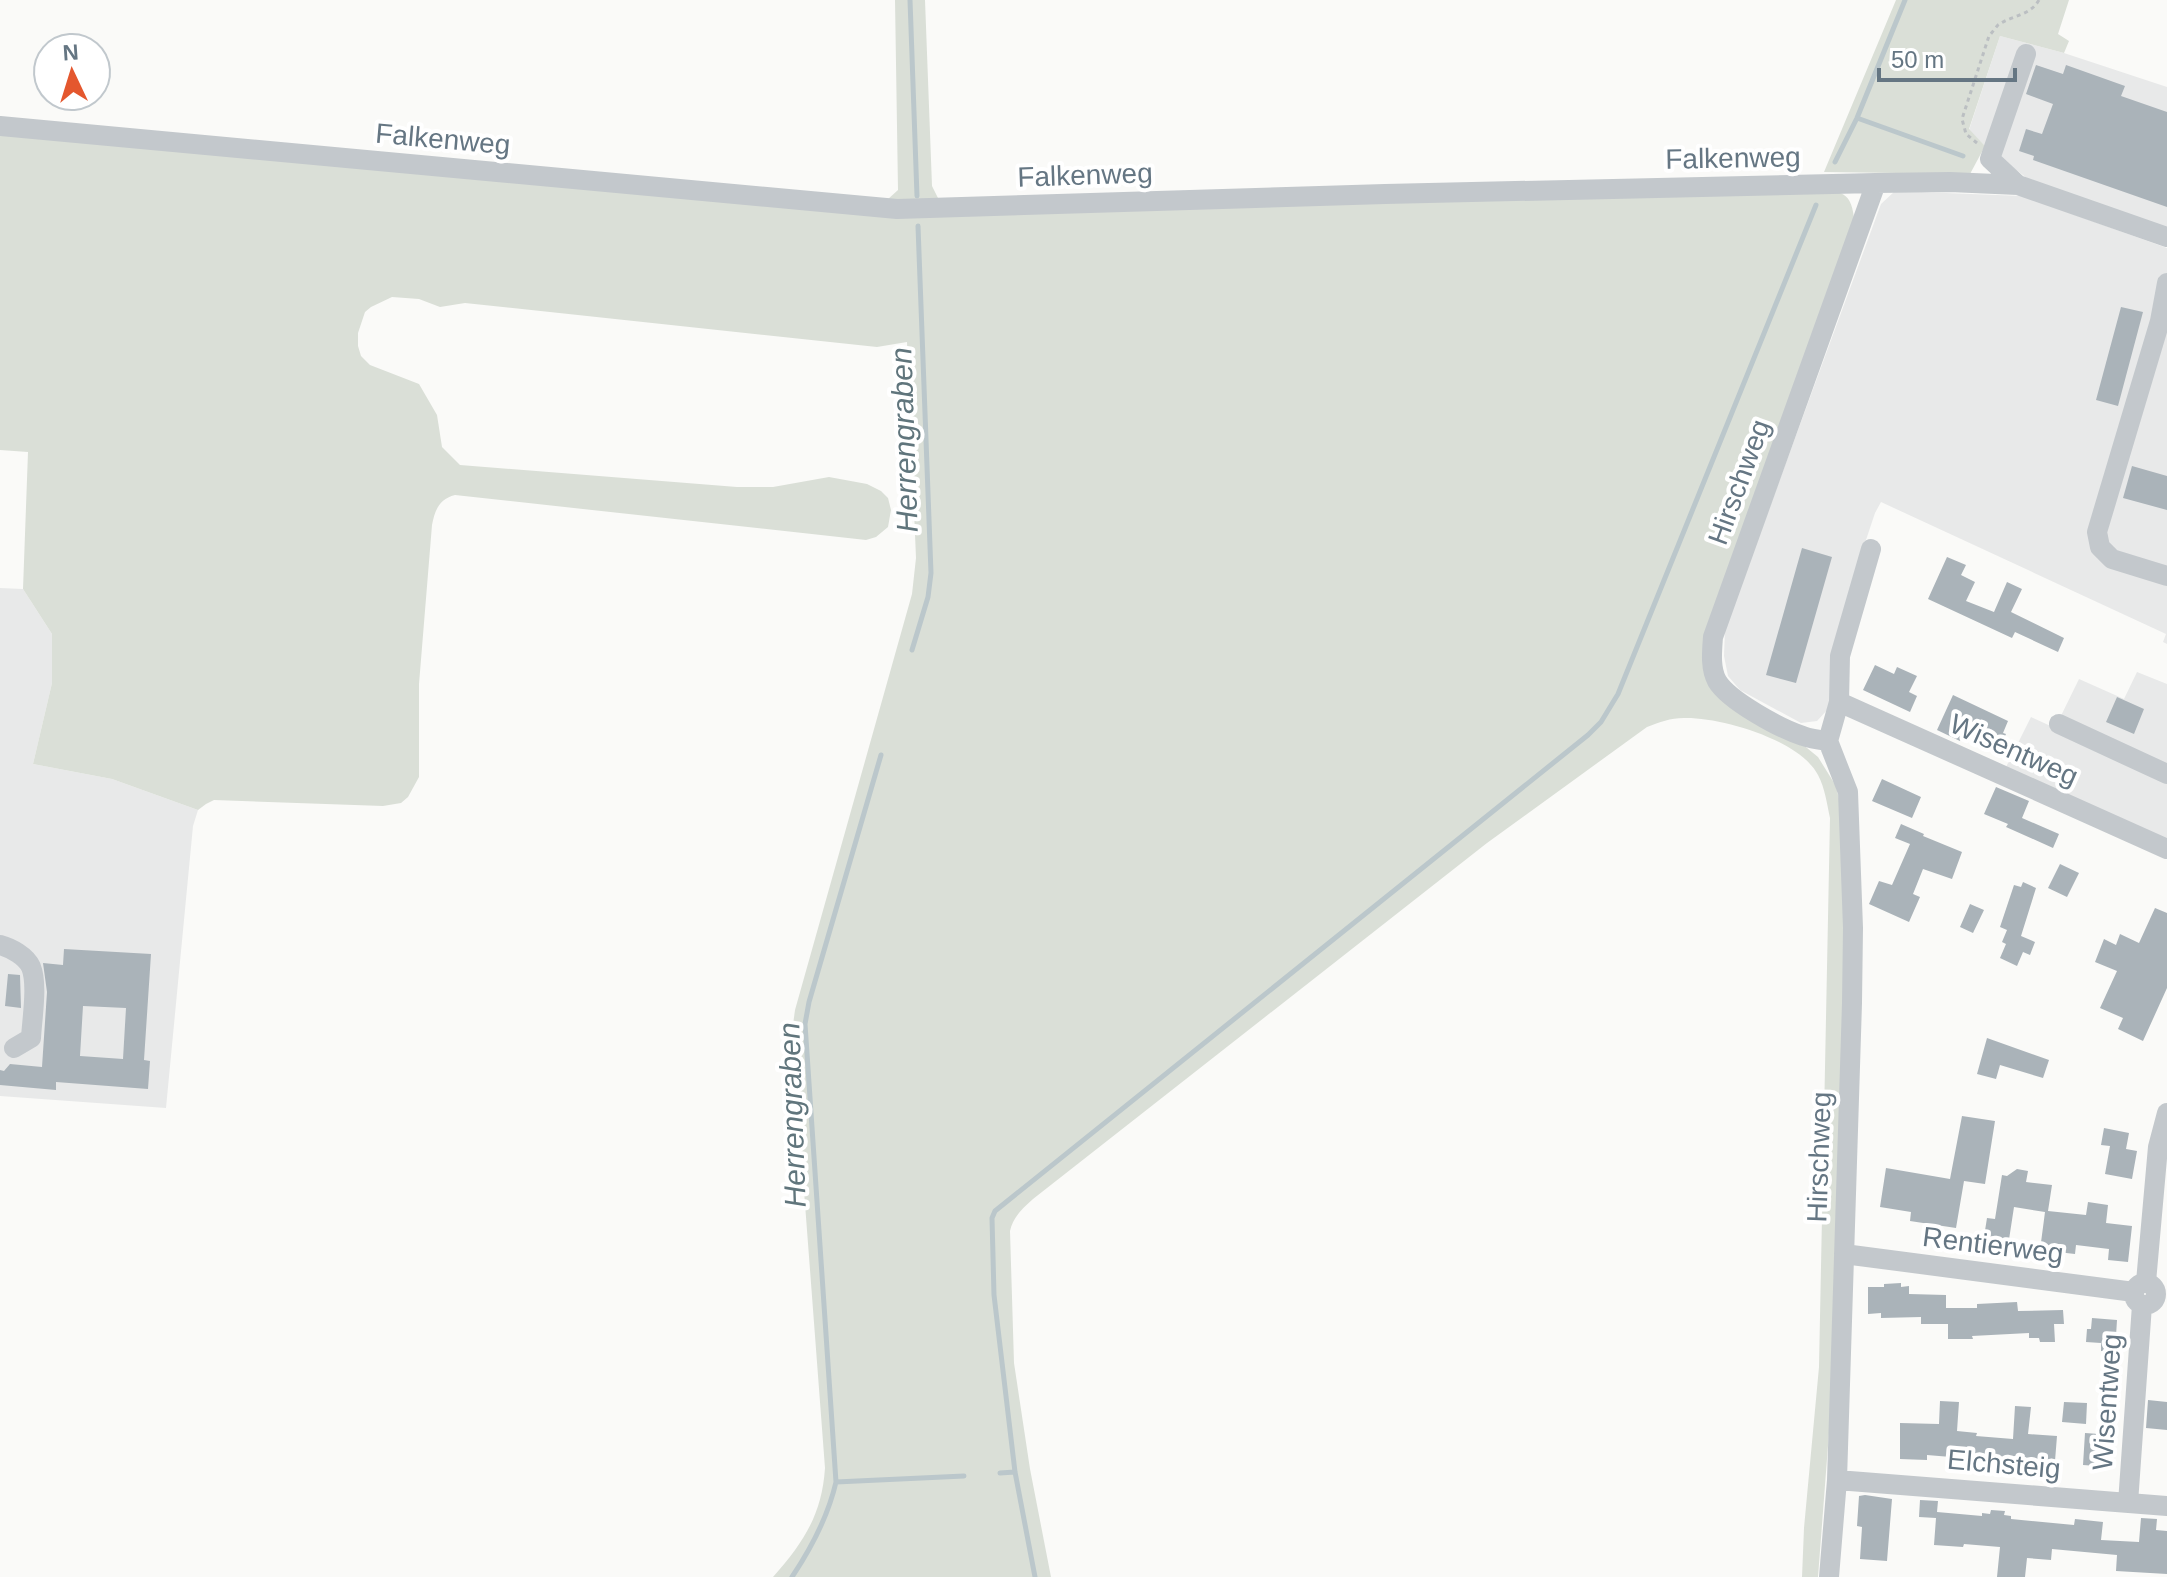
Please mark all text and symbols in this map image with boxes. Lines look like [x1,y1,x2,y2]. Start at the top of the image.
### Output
north arrow [32,32,112,112]
scale bar [1879,32,2015,82]
text: N [62,40,79,66]
text: 50 m [1891,46,1944,73]
street label: Falkenweg [374,118,512,160]
street label: Falkenweg [1665,141,1801,175]
street label: Falkenweg [1017,157,1153,193]
water label: Herrengraben [884,347,924,533]
street label: Hirschweg [1702,415,1776,549]
street label: Wisentweg [1945,708,2083,792]
water label: Herrengraben [772,1022,812,1208]
street label: Hirschweg [1801,1091,1837,1223]
street label: Rentierweg [1921,1221,2065,1269]
street label: Wisentweg [2087,1333,2127,1471]
street label: Elchsteig [1946,1444,2062,1484]

